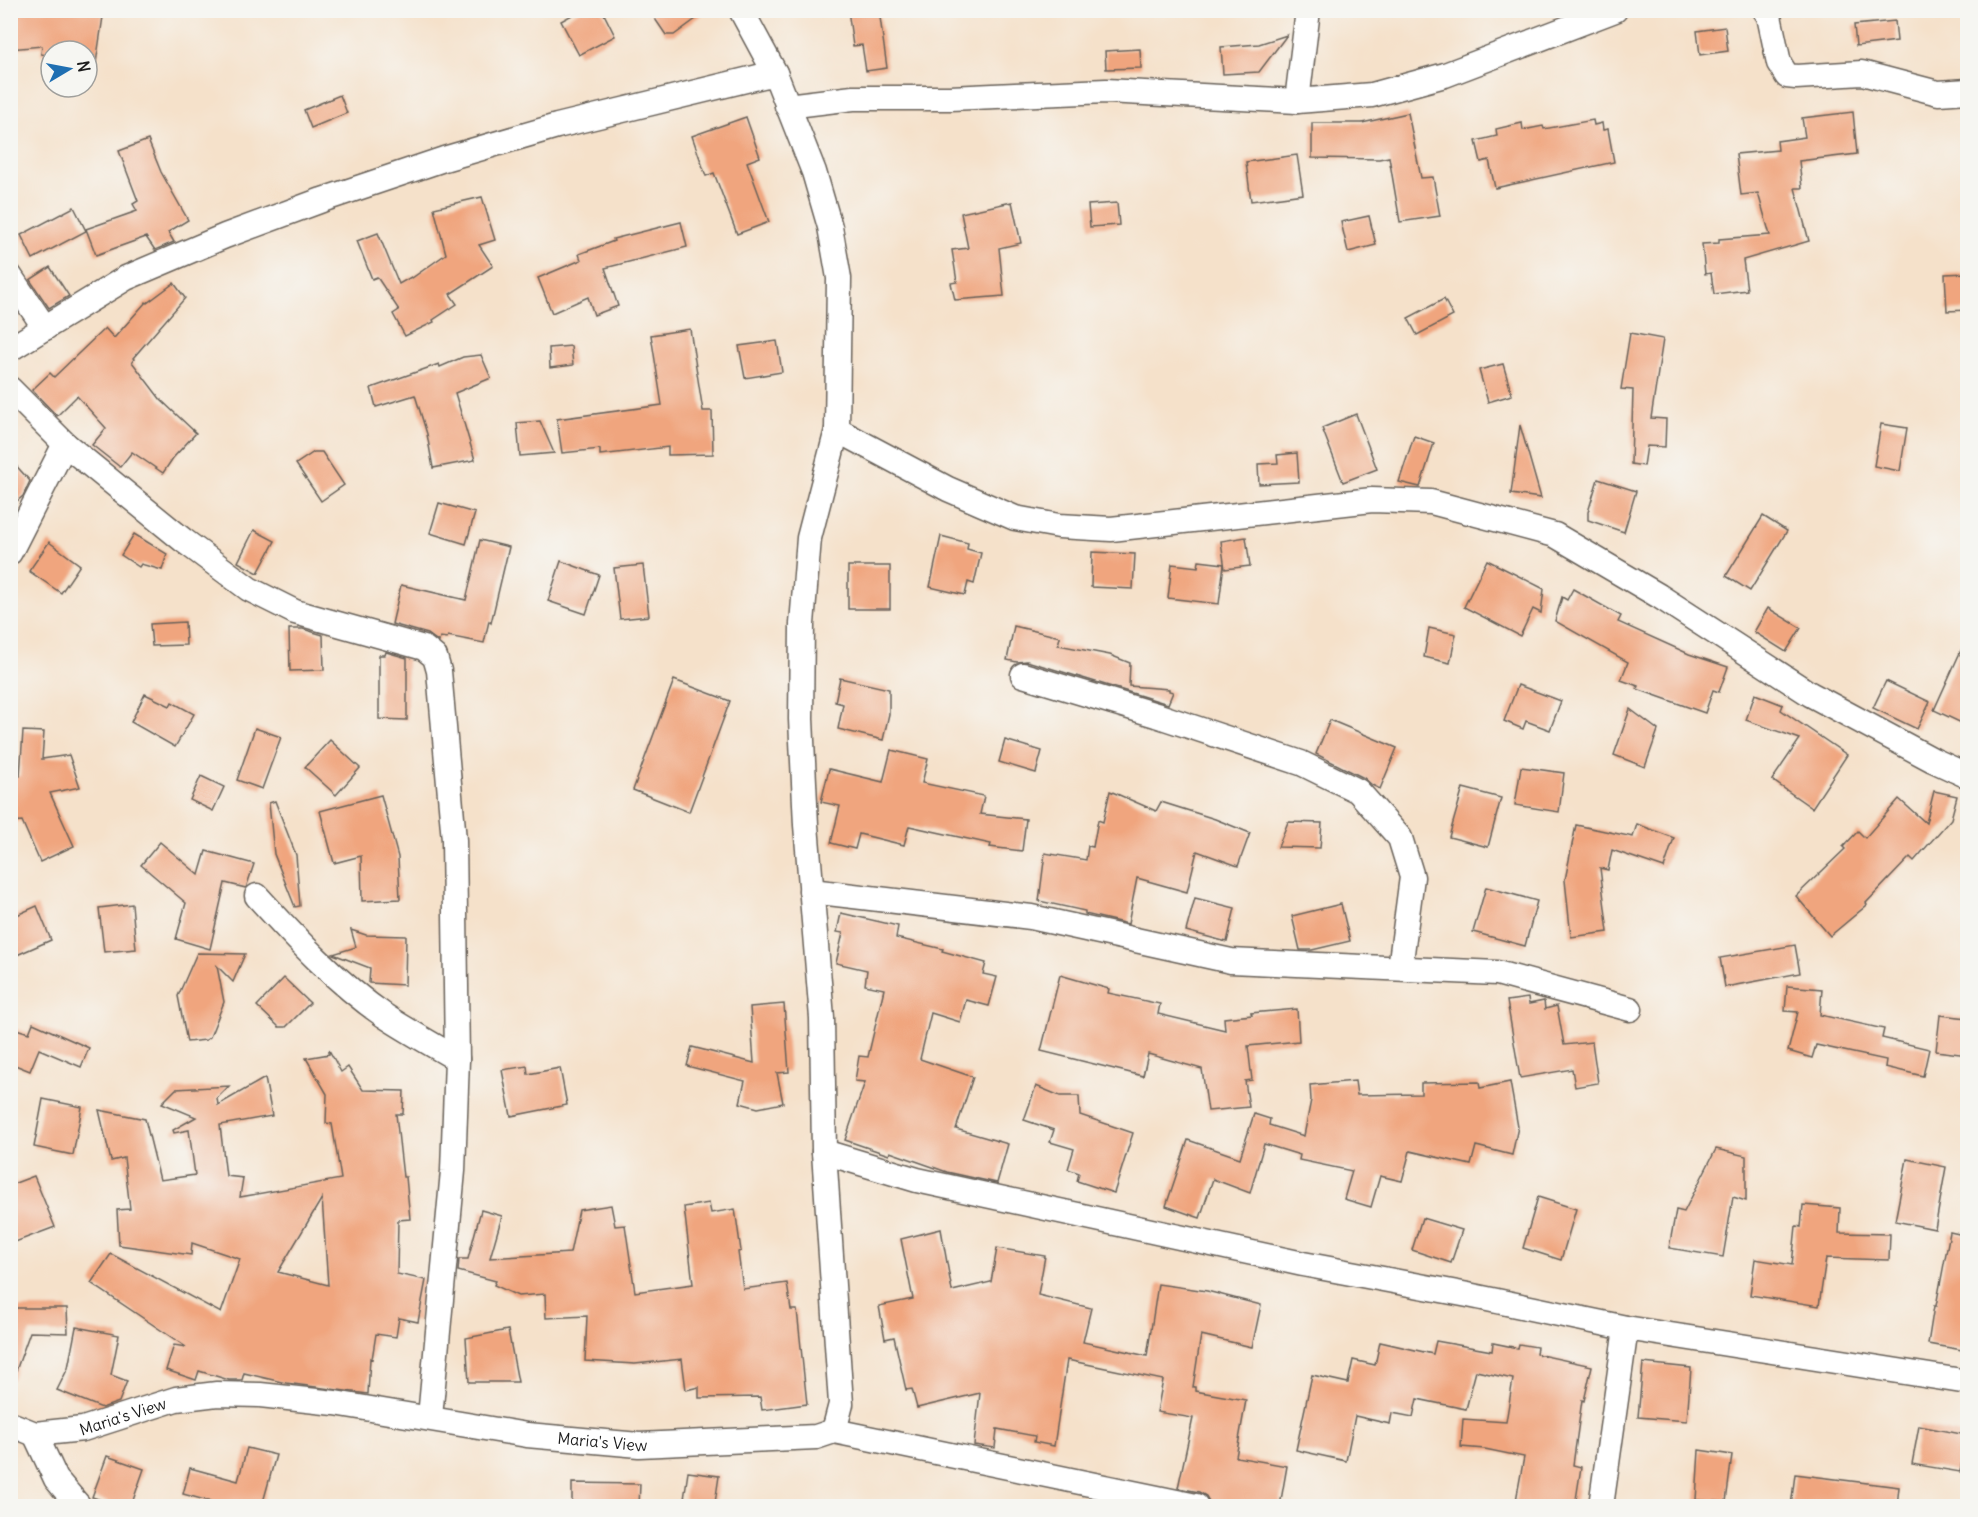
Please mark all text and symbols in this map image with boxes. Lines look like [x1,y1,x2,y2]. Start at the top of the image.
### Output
north arrow [39,39,99,99]
text: N [73,59,95,74]
street label: Maria's View [77,1393,169,1440]
street label: Maria's View [557,1428,648,1455]

